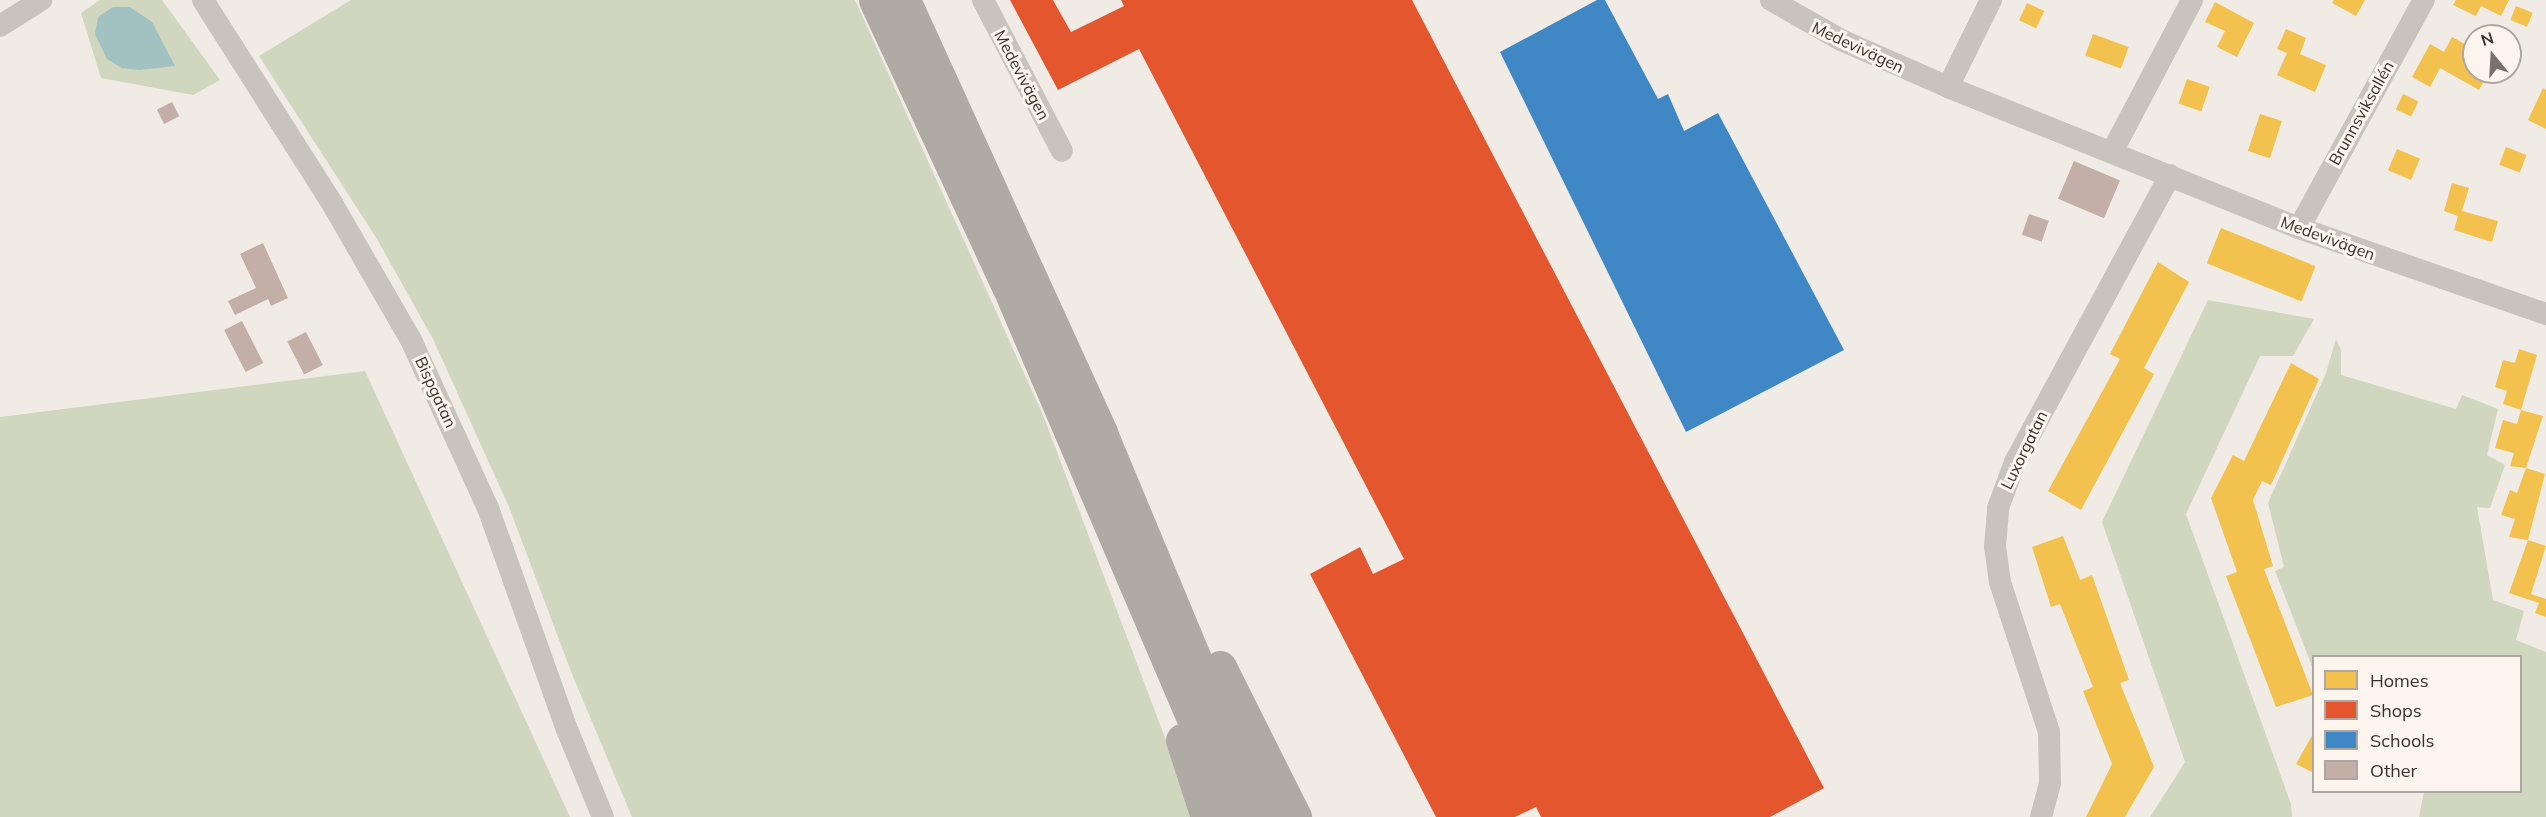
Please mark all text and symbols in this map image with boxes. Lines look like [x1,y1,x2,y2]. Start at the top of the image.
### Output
street label: Medevivägen [1809,17,1907,77]
north arrow [2462,24,2522,84]
street label: Medevivägen [990,27,1054,123]
text: N [2478,27,2496,50]
street label: Brunnsviksallén [2324,58,2398,168]
street label: Medevivägen [2278,212,2378,264]
street label: Bispgatan [411,353,461,431]
street label: Luxorgatan [1997,408,2051,492]
legend [2312,655,2522,793]
text: Homes [2370,669,2429,692]
text: Shops [2370,699,2422,722]
text: Schools [2370,729,2434,752]
text: Other [2370,759,2417,782]

